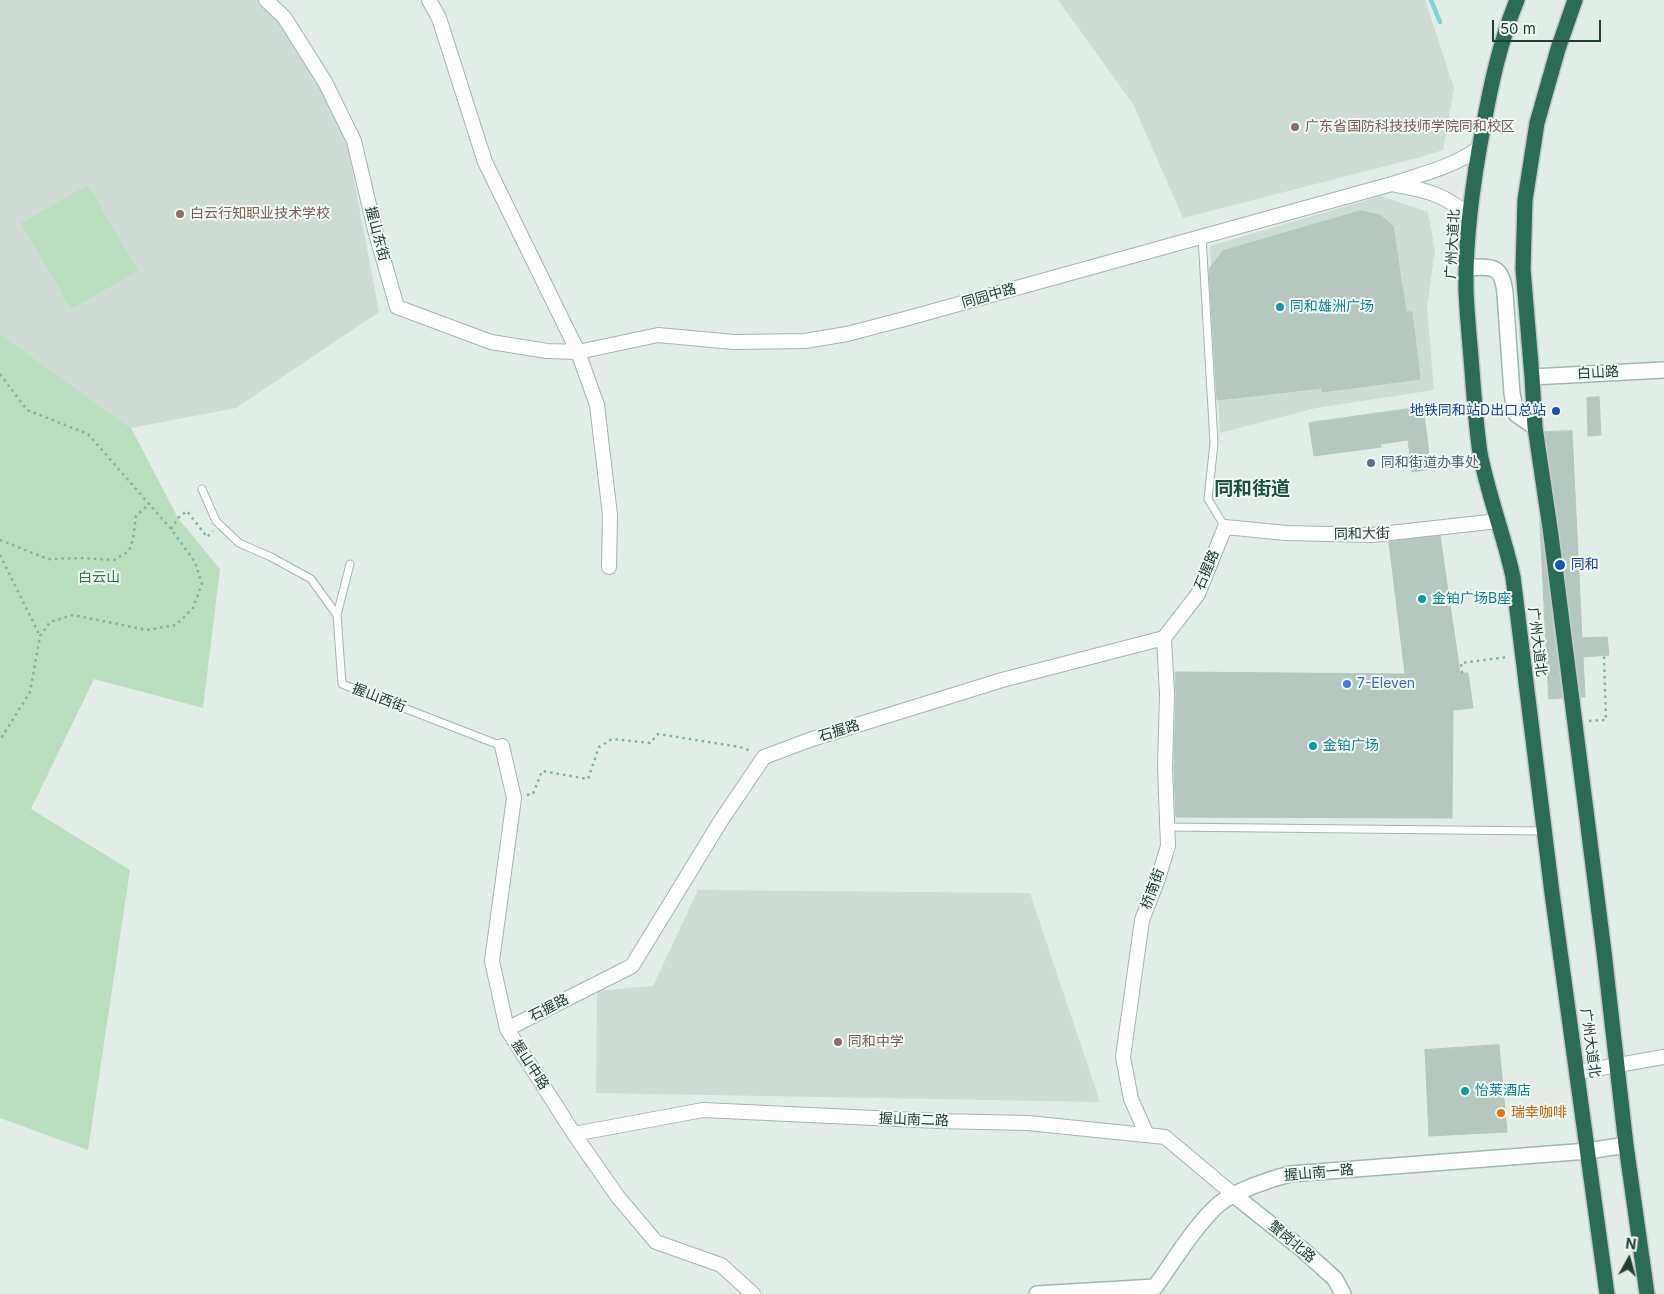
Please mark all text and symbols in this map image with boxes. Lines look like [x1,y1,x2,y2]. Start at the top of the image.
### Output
scale bar [1494,10,1603,42]
text: 50 m [1500,19,1536,38]
place label: 广东省国防科技技师学院同和校区 [1305,119,1515,135]
marker: 广东省国防科技技师学院同和校区 [1289,121,1301,133]
street label: 握山东街 [362,205,392,263]
place label: 白云行知职业技术学校 [190,206,330,222]
marker: 白云行知职业技术学校 [174,208,186,220]
street label: 广州大道北 [1443,209,1463,279]
street label: 同园中路 [960,280,1018,312]
place label: 同和雄洲广场 [1290,299,1374,315]
marker: 同和雄洲广场 [1274,301,1286,313]
street label: 白山路 [1577,364,1619,382]
place label: 地铁同和站D出口总站 [1410,403,1546,419]
marker: 地铁同和站D出口总站 [1550,405,1562,417]
place label: 同和街道办事处 [1381,455,1479,471]
marker: 同和街道办事处 [1365,457,1377,469]
district label: 同和街道 [1214,478,1290,500]
street label: 同和大街 [1334,525,1390,543]
street label: 石握路 [1191,547,1223,593]
place label: 同和 [1571,557,1599,573]
marker: 同和 [1553,558,1567,572]
park label: 白云山 [78,570,120,586]
place label: 金铂广场B座 [1432,591,1511,607]
marker: 金铂广场B座 [1416,593,1428,605]
street label: 广州大道北 [1524,606,1550,678]
place label: 7-Eleven [1357,676,1415,692]
marker: 7-Eleven [1341,678,1353,690]
street label: 握山西街 [350,680,408,716]
street label: 石握路 [816,717,862,745]
place label: 金铂广场 [1323,738,1379,754]
marker: 金铂广场 [1307,740,1319,752]
street label: 桥南街 [1138,866,1168,912]
street label: 石握路 [526,991,572,1025]
street label: 广州大道北 [1577,1007,1603,1079]
place label: 同和中学 [848,1034,904,1050]
marker: 同和中学 [832,1036,844,1048]
street label: 握山中路 [508,1037,552,1093]
place label: 怡莱酒店 [1475,1083,1531,1099]
marker: 怡莱酒店 [1459,1085,1471,1097]
place label: 瑞幸咖啡 [1511,1105,1567,1121]
marker: 瑞幸咖啡 [1495,1107,1507,1119]
street label: 握山南二路 [879,1110,949,1130]
street label: 握山南一路 [1283,1162,1355,1184]
street label: 蟹岗北路 [1265,1218,1319,1266]
north arrow [1604,1234,1654,1284]
text: N [1625,1235,1637,1253]

